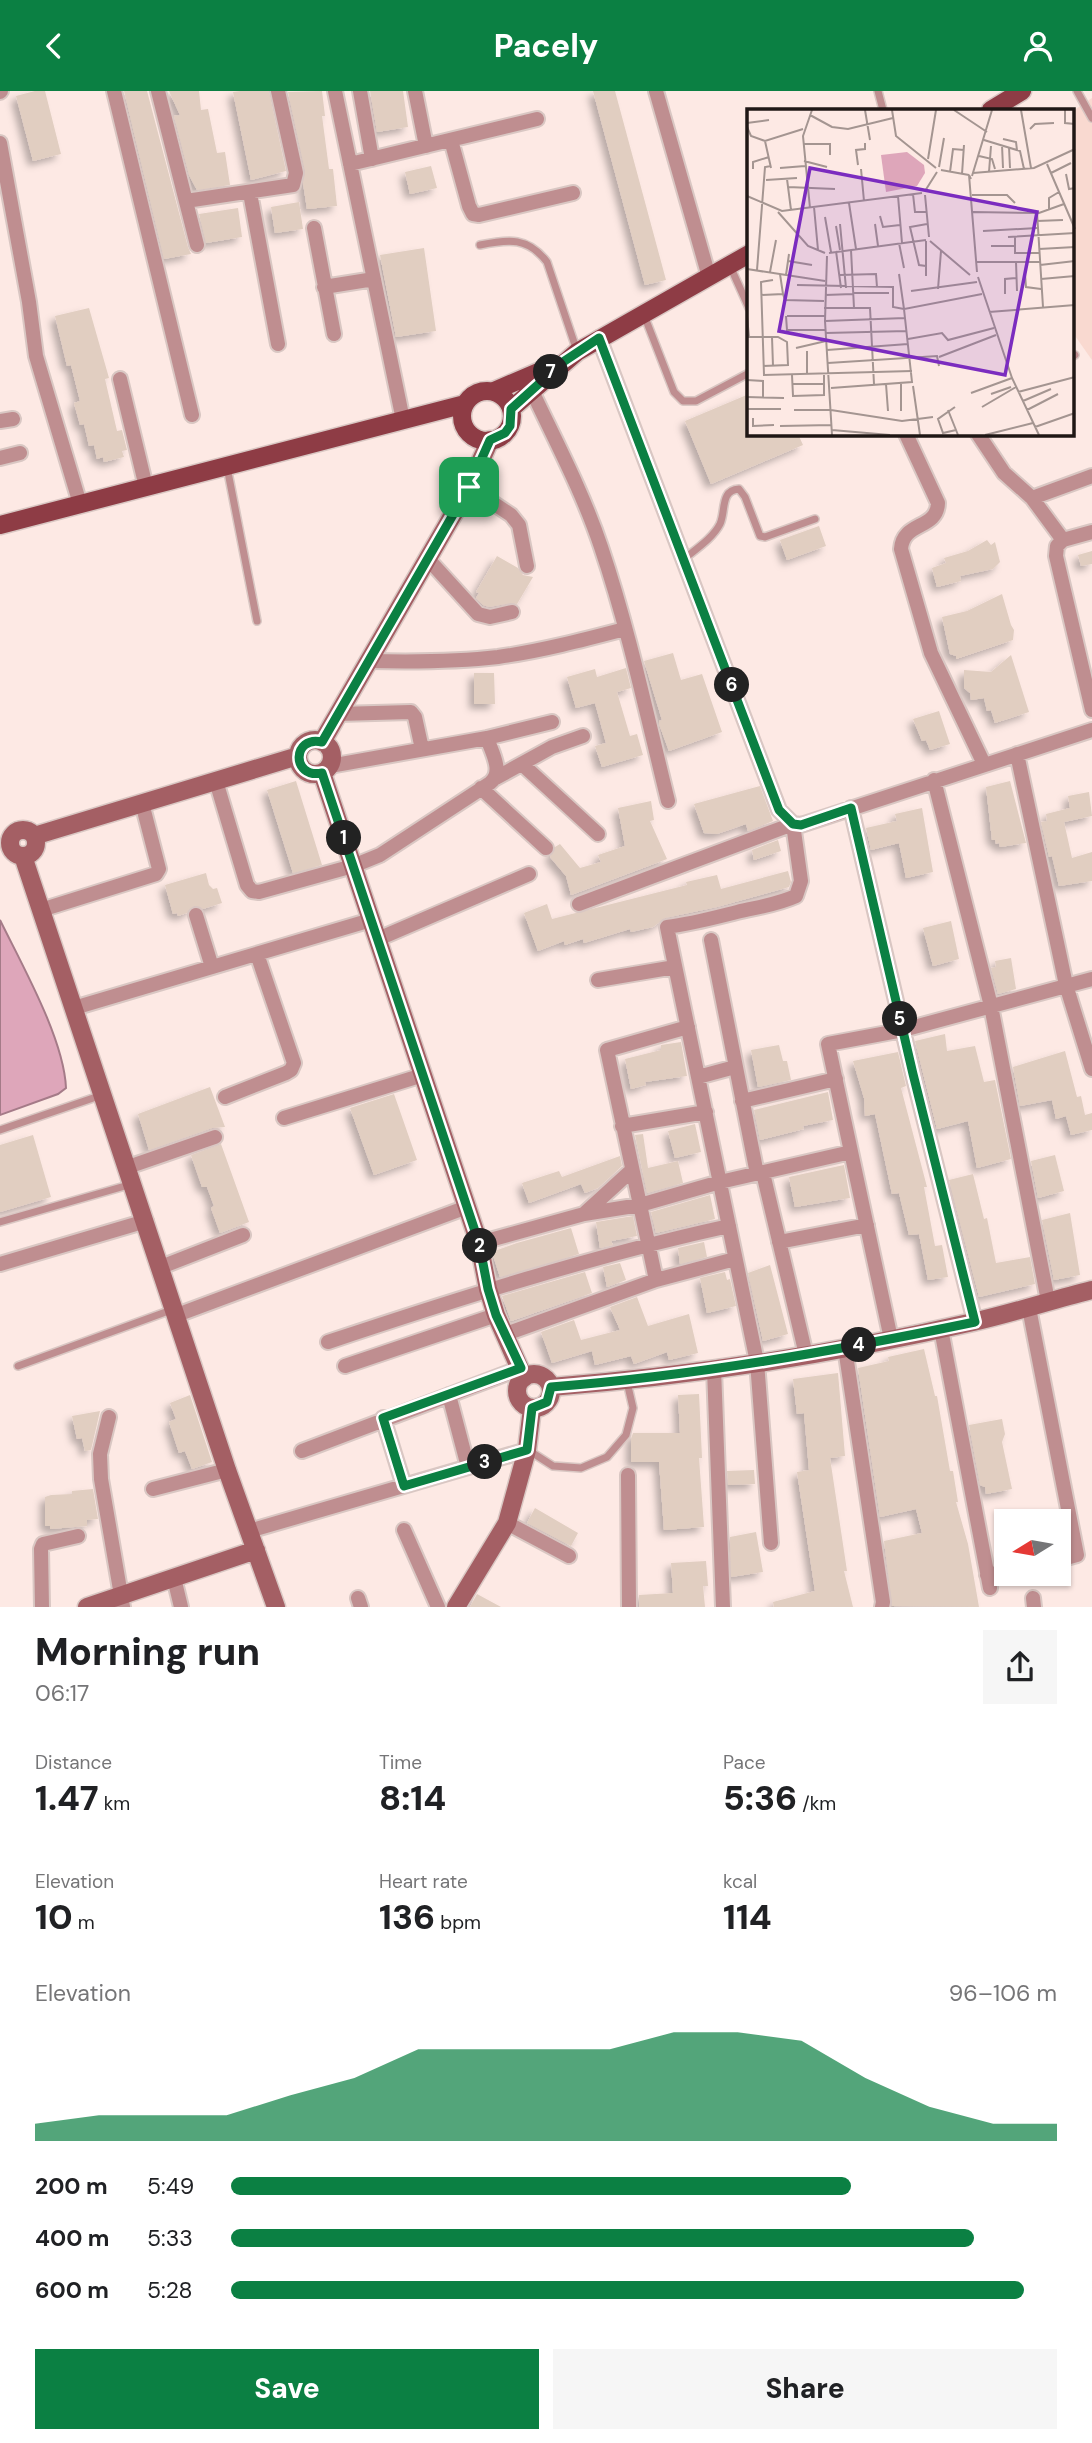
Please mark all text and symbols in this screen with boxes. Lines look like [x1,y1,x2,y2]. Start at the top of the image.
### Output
text: Pacely [494,25,598,67]
icon: back [35,27,73,65]
icon: person [1019,27,1057,65]
inset map [747,109,1074,436]
pin: 7 [534,355,568,389]
text: 7 [545,359,556,384]
pin [439,457,499,517]
icon: arrive [450,468,488,506]
pin: 6 [714,667,750,703]
text: 6 [725,672,738,697]
pin: 1 [326,821,362,855]
text: 1 [340,825,347,850]
pin: 5 [883,1002,918,1037]
text: 5 [894,1006,905,1031]
pin: 2 [462,1229,498,1263]
text: 2 [474,1233,485,1258]
pin: 4 [842,1327,876,1363]
text: 4 [852,1332,865,1357]
pin: 3 [468,1445,503,1479]
text: 3 [479,1449,490,1474]
north arrow [994,1509,1071,1585]
map controls [994,1509,1071,1586]
text: Morning run [35,1627,260,1677]
button: share [983,1630,1057,1704]
text: 06:17 [35,1678,89,1708]
text: Distance [35,1750,112,1775]
text: Time [379,1750,422,1775]
text: Pace [723,1750,766,1775]
text: 1.47 [35,1775,99,1821]
text: 8:14 [379,1775,446,1821]
text: 5:36 [723,1775,797,1821]
text: km [99,1791,130,1816]
text: /km [797,1791,836,1816]
text: Elevation [35,1869,114,1894]
text: Heart rate [379,1869,468,1894]
text: kcal [723,1869,757,1894]
text: 10 [35,1894,73,1940]
text: 136 [379,1894,435,1940]
text: 114 [723,1894,772,1940]
text: m [73,1910,95,1935]
text: bpm [435,1910,481,1935]
text: Elevation [35,1978,131,2008]
text: 96–106 m [949,1978,1057,2008]
text: 200 m [35,2171,108,2201]
text: 5:49 [147,2171,194,2201]
text: 400 m [35,2223,109,2253]
text: 5:33 [147,2223,193,2253]
text: 600 m [35,2275,109,2305]
text: 5:28 [147,2275,193,2305]
button: Save [35,2349,539,2429]
button: Share [553,2349,1057,2429]

